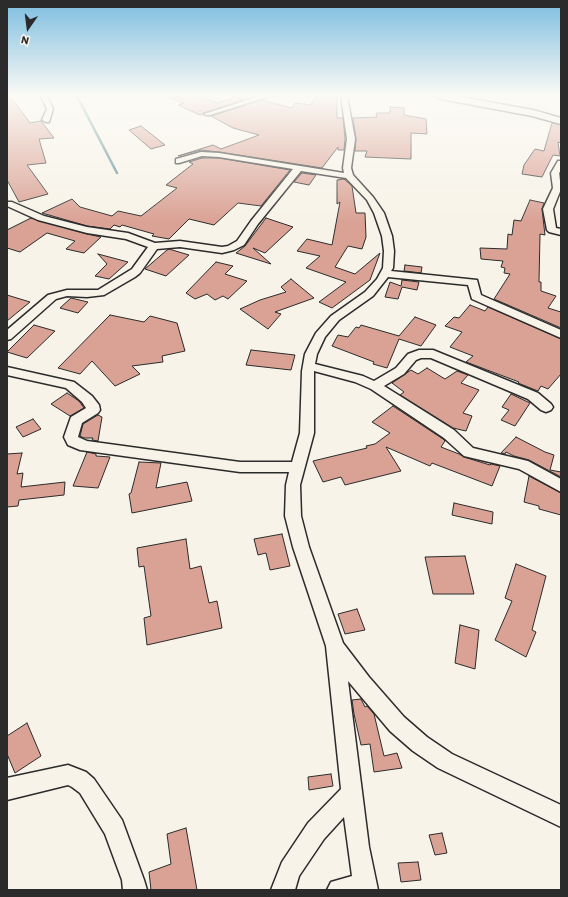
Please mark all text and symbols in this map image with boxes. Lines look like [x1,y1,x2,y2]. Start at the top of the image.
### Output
north arrow [8,8,48,48]
text: N [20,33,30,47]

